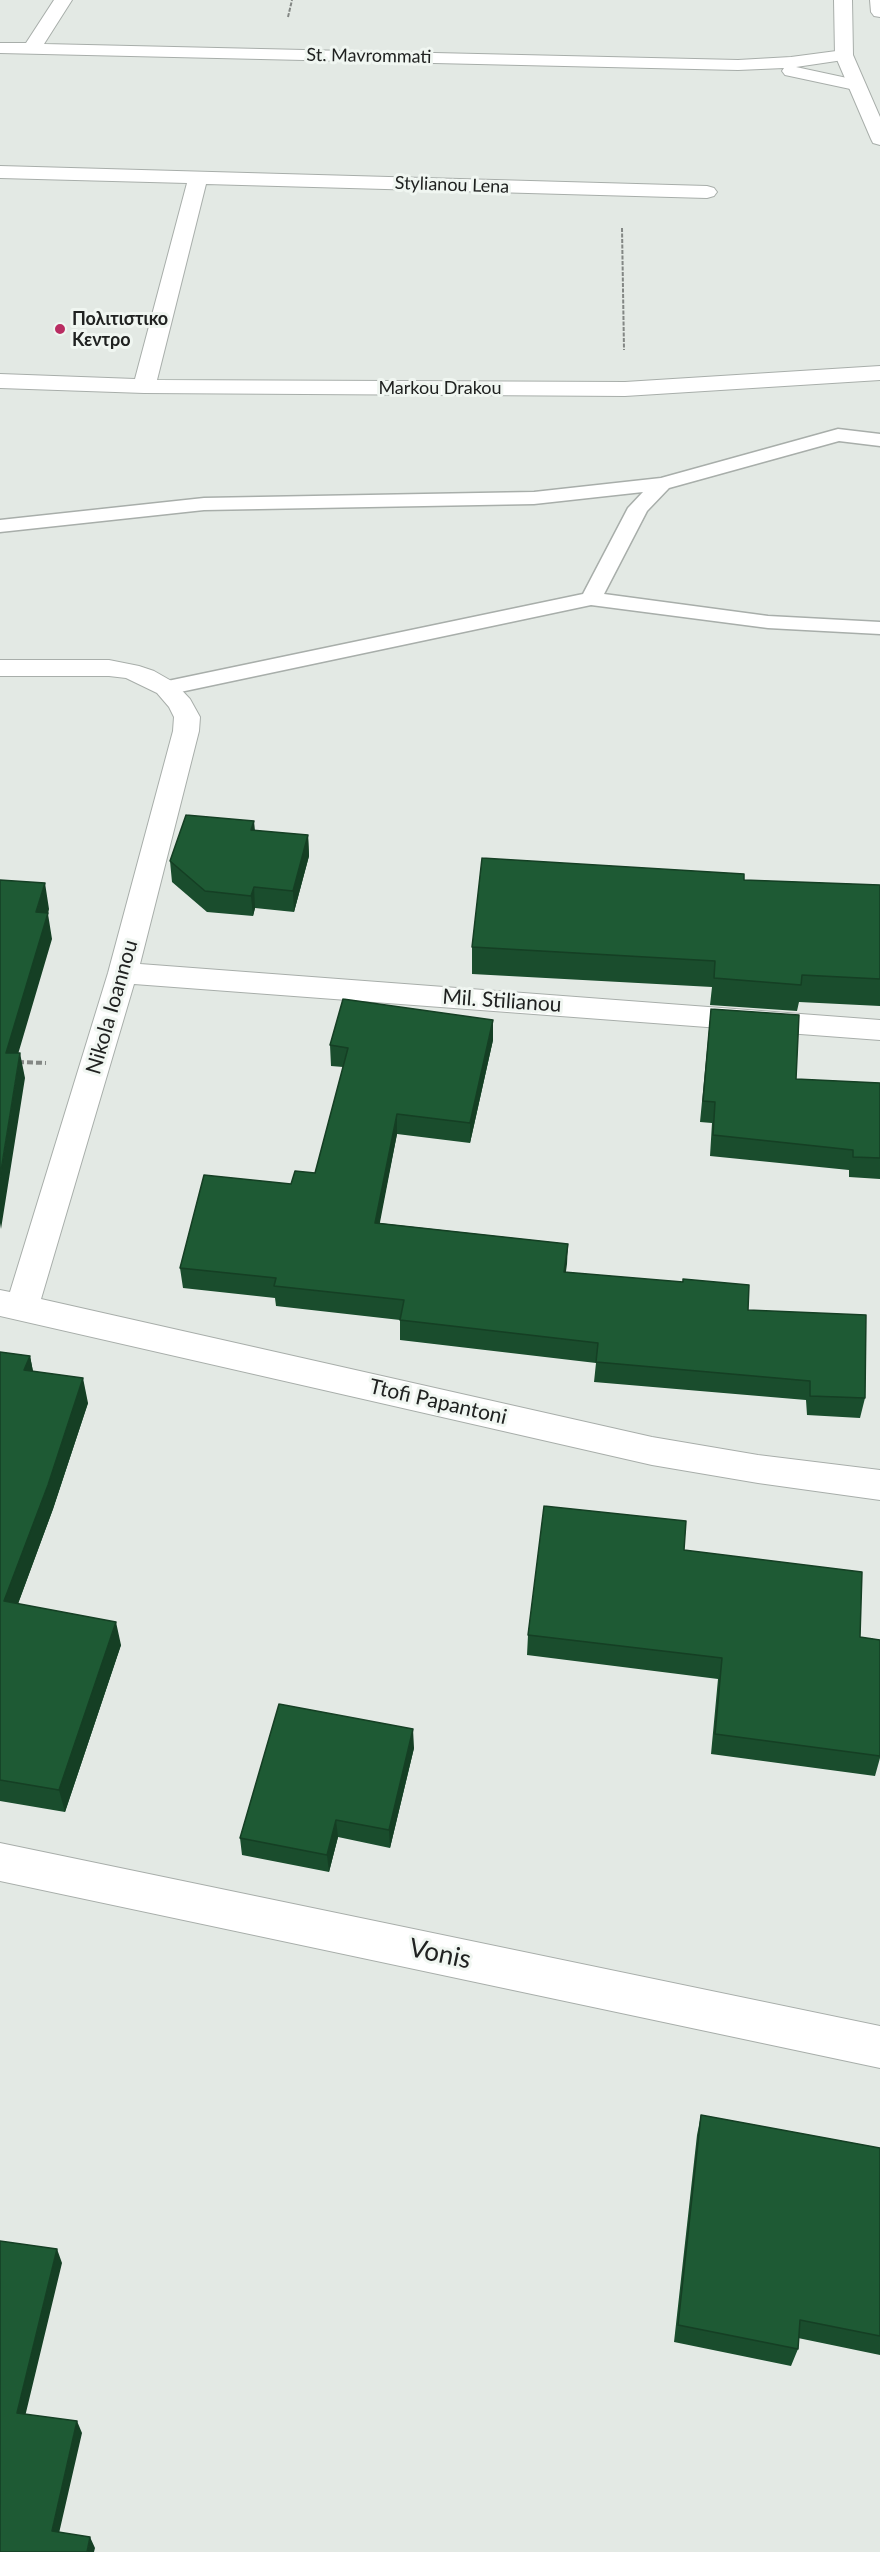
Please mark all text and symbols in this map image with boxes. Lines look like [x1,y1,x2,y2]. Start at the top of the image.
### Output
street label: St. Mavrommati [306,44,432,68]
street label: Stylianou Lena [394,172,510,198]
place label: Πολιτιστικο Κεντρο [72,308,168,350]
marker: Πολιτιστικο Κεντρο [53,322,67,336]
street label: Markou Drakou [378,377,502,399]
street label: Nikola Ioannou [81,937,143,1077]
street label: Mil. Stilianou [442,984,562,1018]
street label: Ttofi Papantoni [367,1374,509,1430]
street label: Vonis [406,1932,474,1976]

